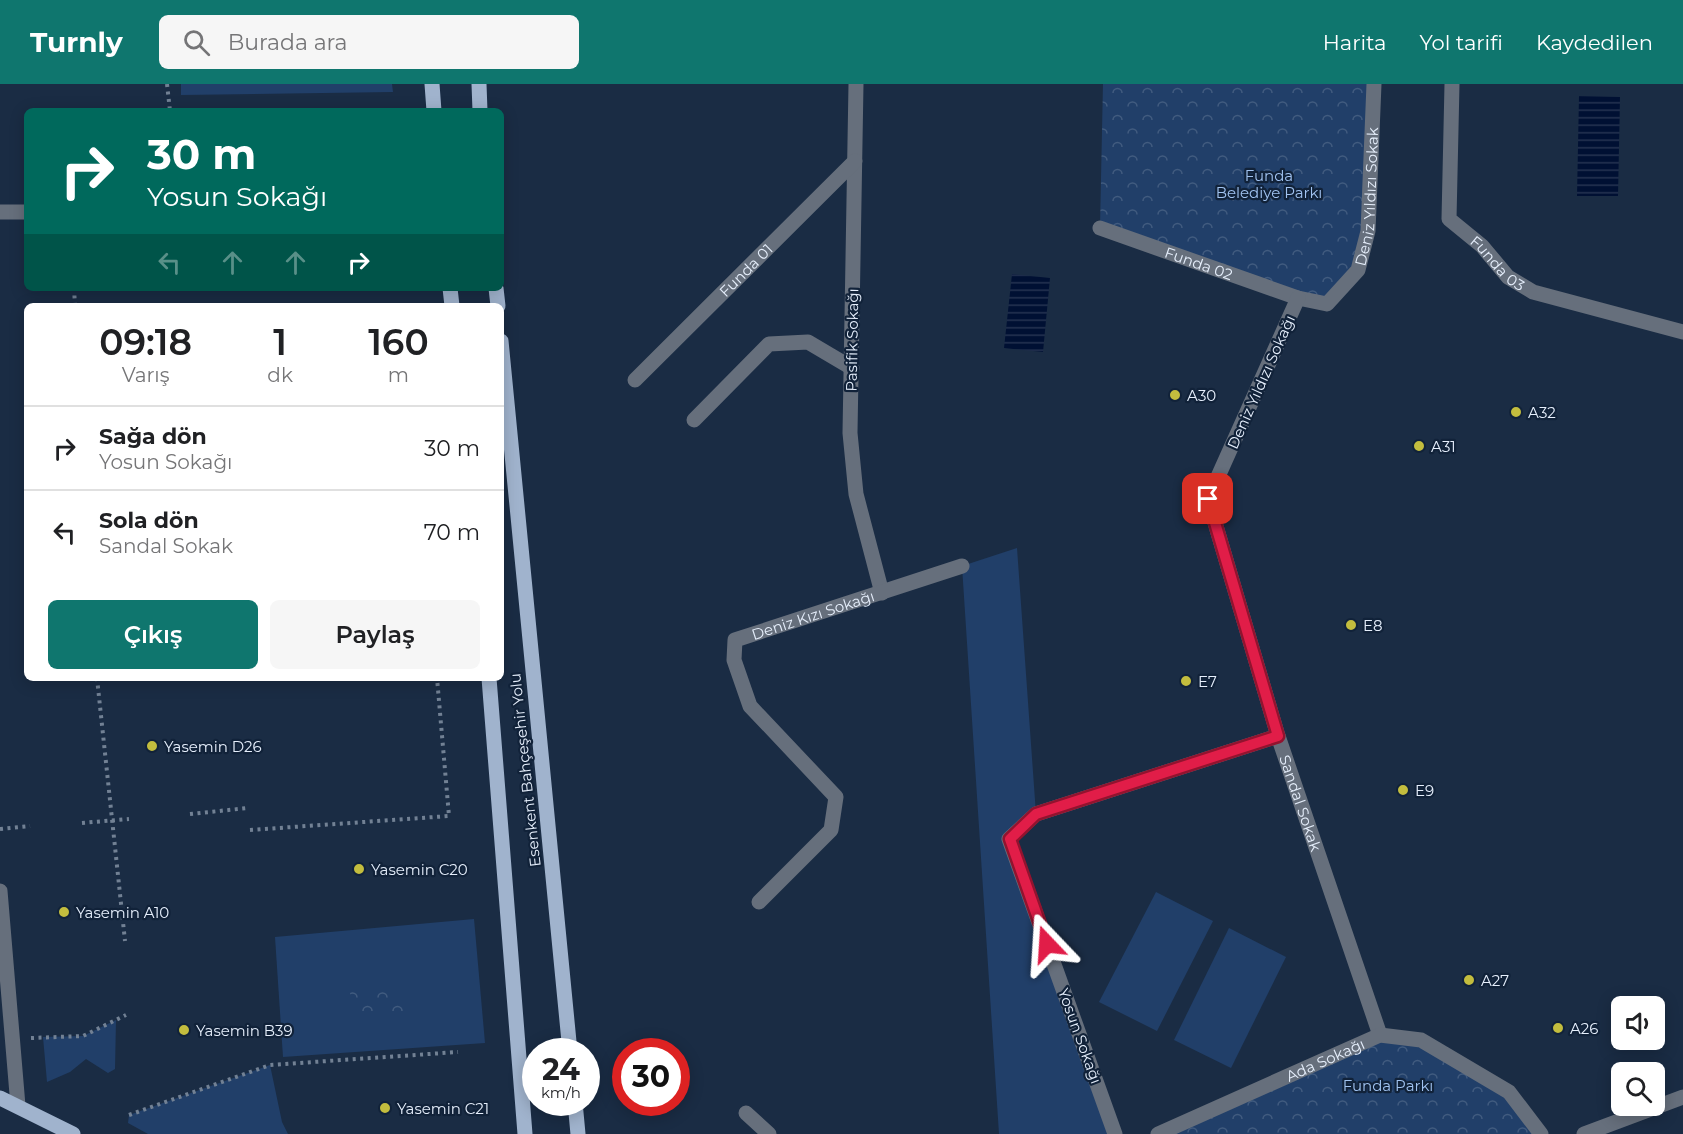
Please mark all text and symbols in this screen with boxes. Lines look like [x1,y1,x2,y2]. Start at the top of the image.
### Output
search box [159,15,579,69]
text: Turnly [30,25,123,59]
icon: search [180,26,213,59]
text: Burada ara [228,29,348,56]
text: Harita [1323,30,1386,55]
text: Yol tarifi [1419,30,1503,55]
text: Kaydedilen [1536,30,1653,55]
street label: Deniz Yıldızı Sokak [1350,127,1382,268]
text: 30 m [147,128,256,180]
icon: right [48,132,126,210]
park label: Funda Belediye Parkı [1216,166,1322,202]
text: Yosun Sokağı [147,180,327,213]
street label: Funda 03 [1467,231,1529,295]
street label: Funda 01 [715,239,776,301]
street label: Funda 02 [1162,242,1236,284]
icon: left [153,246,186,279]
icon: ahead [216,246,249,279]
icon: ahead [279,246,312,279]
icon: right [342,246,375,279]
street label: Pasifik Sokağı [842,288,862,392]
street label: Deniz Yıldızı Sokağı [1223,312,1299,452]
text: 09:18 [99,320,192,364]
text: 1 [273,320,287,364]
text: 160 [368,320,429,364]
text: Varış [122,363,170,387]
text: dk [267,363,293,387]
text: m [388,363,409,387]
place label: A30 [1187,386,1216,405]
marker: A30 [1168,388,1182,402]
place label: A32 [1528,403,1556,422]
marker: A32 [1509,405,1523,419]
text: Sağa dön [99,423,207,450]
icon: right [48,432,81,465]
text: 30 m [424,435,480,462]
place label: A31 [1431,437,1456,456]
marker: A31 [1412,439,1426,453]
text: Yosun Sokağı [99,450,232,474]
pin [1182,473,1233,524]
icon: arrive [1191,482,1224,515]
text: Sola dön [99,507,199,534]
icon: left [48,516,81,549]
text: 70 m [424,519,480,546]
text: Sandal Sokak [99,534,233,558]
street label: Deniz Kızı Sokağı [749,586,877,644]
button: Çıkış [48,600,258,669]
button: Paylaş [270,600,480,669]
place label: E8 [1363,616,1383,635]
marker: E8 [1344,618,1358,632]
street label: Esenkent Bahçeşehir Yolu [505,672,545,868]
place label: E7 [1198,672,1217,691]
marker: E7 [1179,674,1193,688]
place label: Yasemin D26 [164,737,262,756]
marker: Yasemin D26 [145,739,159,753]
street label: Sandal Sokak [1276,752,1326,854]
place label: E9 [1415,781,1434,800]
marker: E9 [1396,783,1410,797]
place label: Yasemin C20 [371,860,468,879]
marker: Yasemin C20 [352,862,366,876]
place label: Yasemin A10 [76,903,169,922]
marker: Yasemin A10 [57,905,71,919]
position arrow [1015,912,1079,976]
place label: A27 [1481,971,1509,990]
marker: A27 [1462,973,1476,987]
street label: Yosun Sokağı [1054,986,1106,1086]
map controls [1611,996,1665,1116]
button: sound [1611,996,1665,1050]
place label: A26 [1570,1019,1598,1038]
place label: Yasemin B39 [196,1021,293,1040]
marker: A26 [1551,1021,1565,1035]
marker: Yasemin B39 [177,1023,191,1037]
street label: Ada Sokağı [1283,1034,1368,1085]
speed limit sign: 30 [612,1038,690,1116]
text: 24 [542,1051,580,1088]
button: search [1611,1062,1665,1116]
park label: Funda Parkı [1343,1076,1433,1095]
text: km/h [541,1083,581,1102]
place label: Yasemin C21 [397,1099,489,1118]
marker: Yasemin C21 [378,1101,392,1115]

